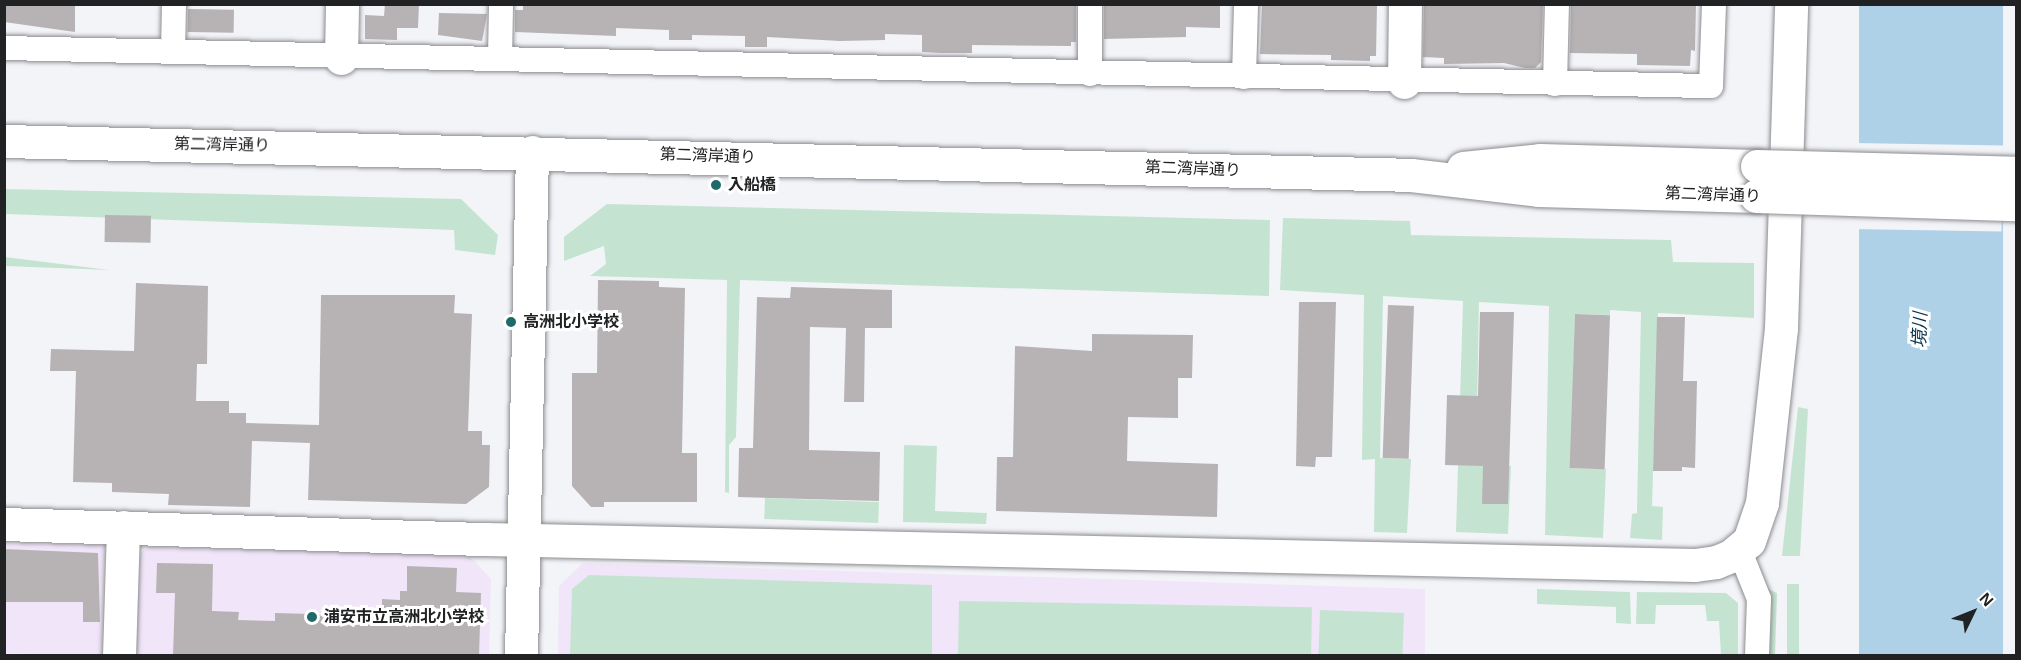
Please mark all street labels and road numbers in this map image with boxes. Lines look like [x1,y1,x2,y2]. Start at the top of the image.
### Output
street label: 第二湾岸通り [174,135,270,155]
street label: 第二湾岸通り [660,145,756,167]
street label: 第二湾岸通り [1145,158,1241,180]
street label: 第二湾岸通り [1665,184,1761,206]

